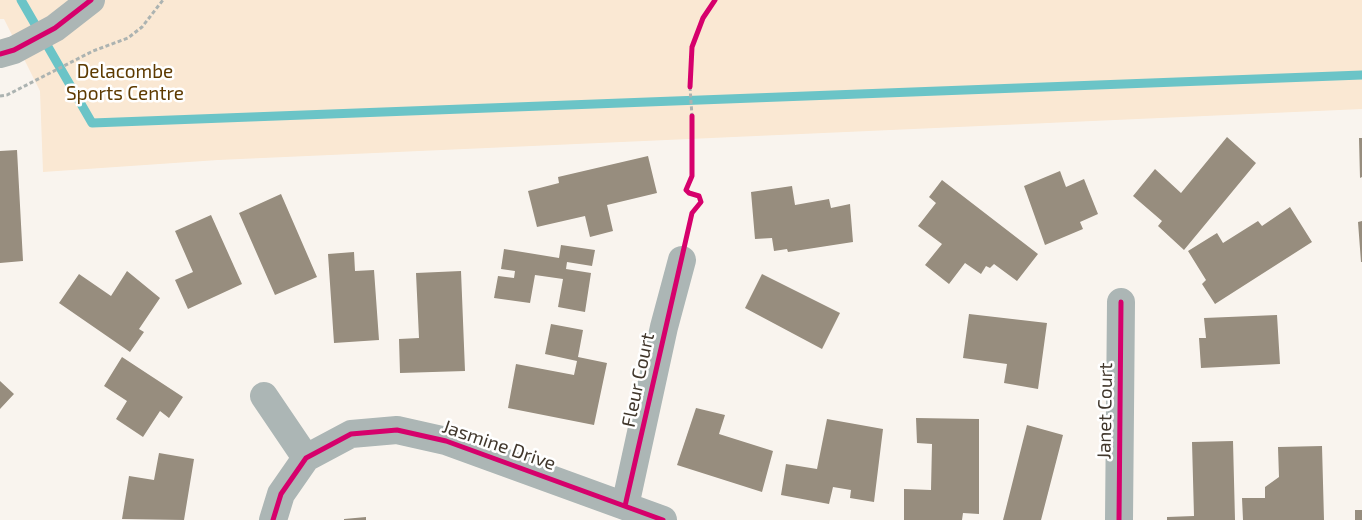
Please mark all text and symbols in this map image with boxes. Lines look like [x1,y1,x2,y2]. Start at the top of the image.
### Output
park label: Delacombe Sports Centre [66,61,184,105]
street label: Fleur Court [617,331,659,429]
street label: Janet Court [1093,362,1117,460]
street label: Jasmine Drive [439,415,559,475]

